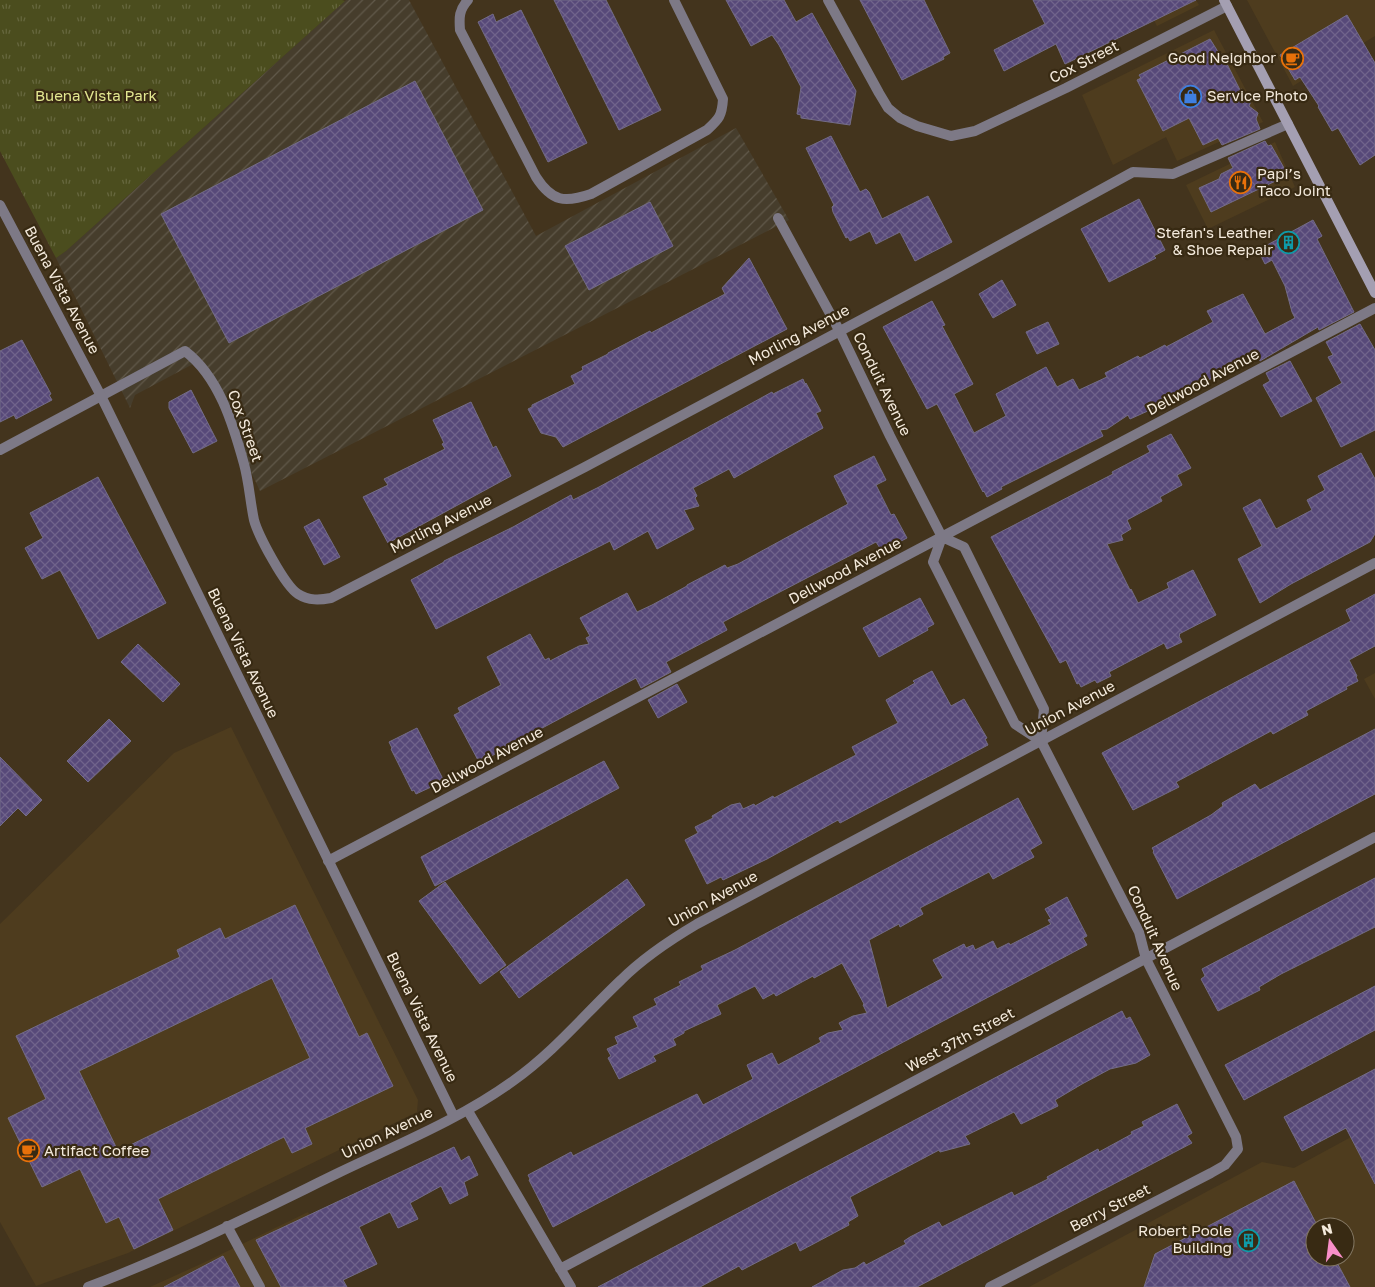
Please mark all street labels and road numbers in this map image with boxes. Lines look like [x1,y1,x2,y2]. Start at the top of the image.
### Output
street label: Cox Street [1046,36,1121,86]
street label: Buena Vista Avenue [21,222,104,357]
street label: Morling Avenue [745,300,852,368]
street label: Conduit Avenue [850,329,916,439]
street label: Dellwood Avenue [1143,344,1262,418]
street label: Cox Street [225,387,267,464]
street label: Morling Avenue [387,490,495,556]
street label: Dellwood Avenue [785,533,904,607]
street label: Buena Vista Avenue [205,585,283,721]
street label: Union Avenue [1022,676,1118,738]
street label: Dellwood Avenue [427,722,546,796]
street label: Union Avenue [665,866,760,930]
street label: Conduit Avenue [1125,882,1187,993]
street label: Buena Vista Avenue [384,949,462,1085]
street label: West 37th Street [902,1003,1017,1075]
street label: Union Avenue [338,1102,435,1162]
street label: Berry Street [1066,1179,1153,1235]

